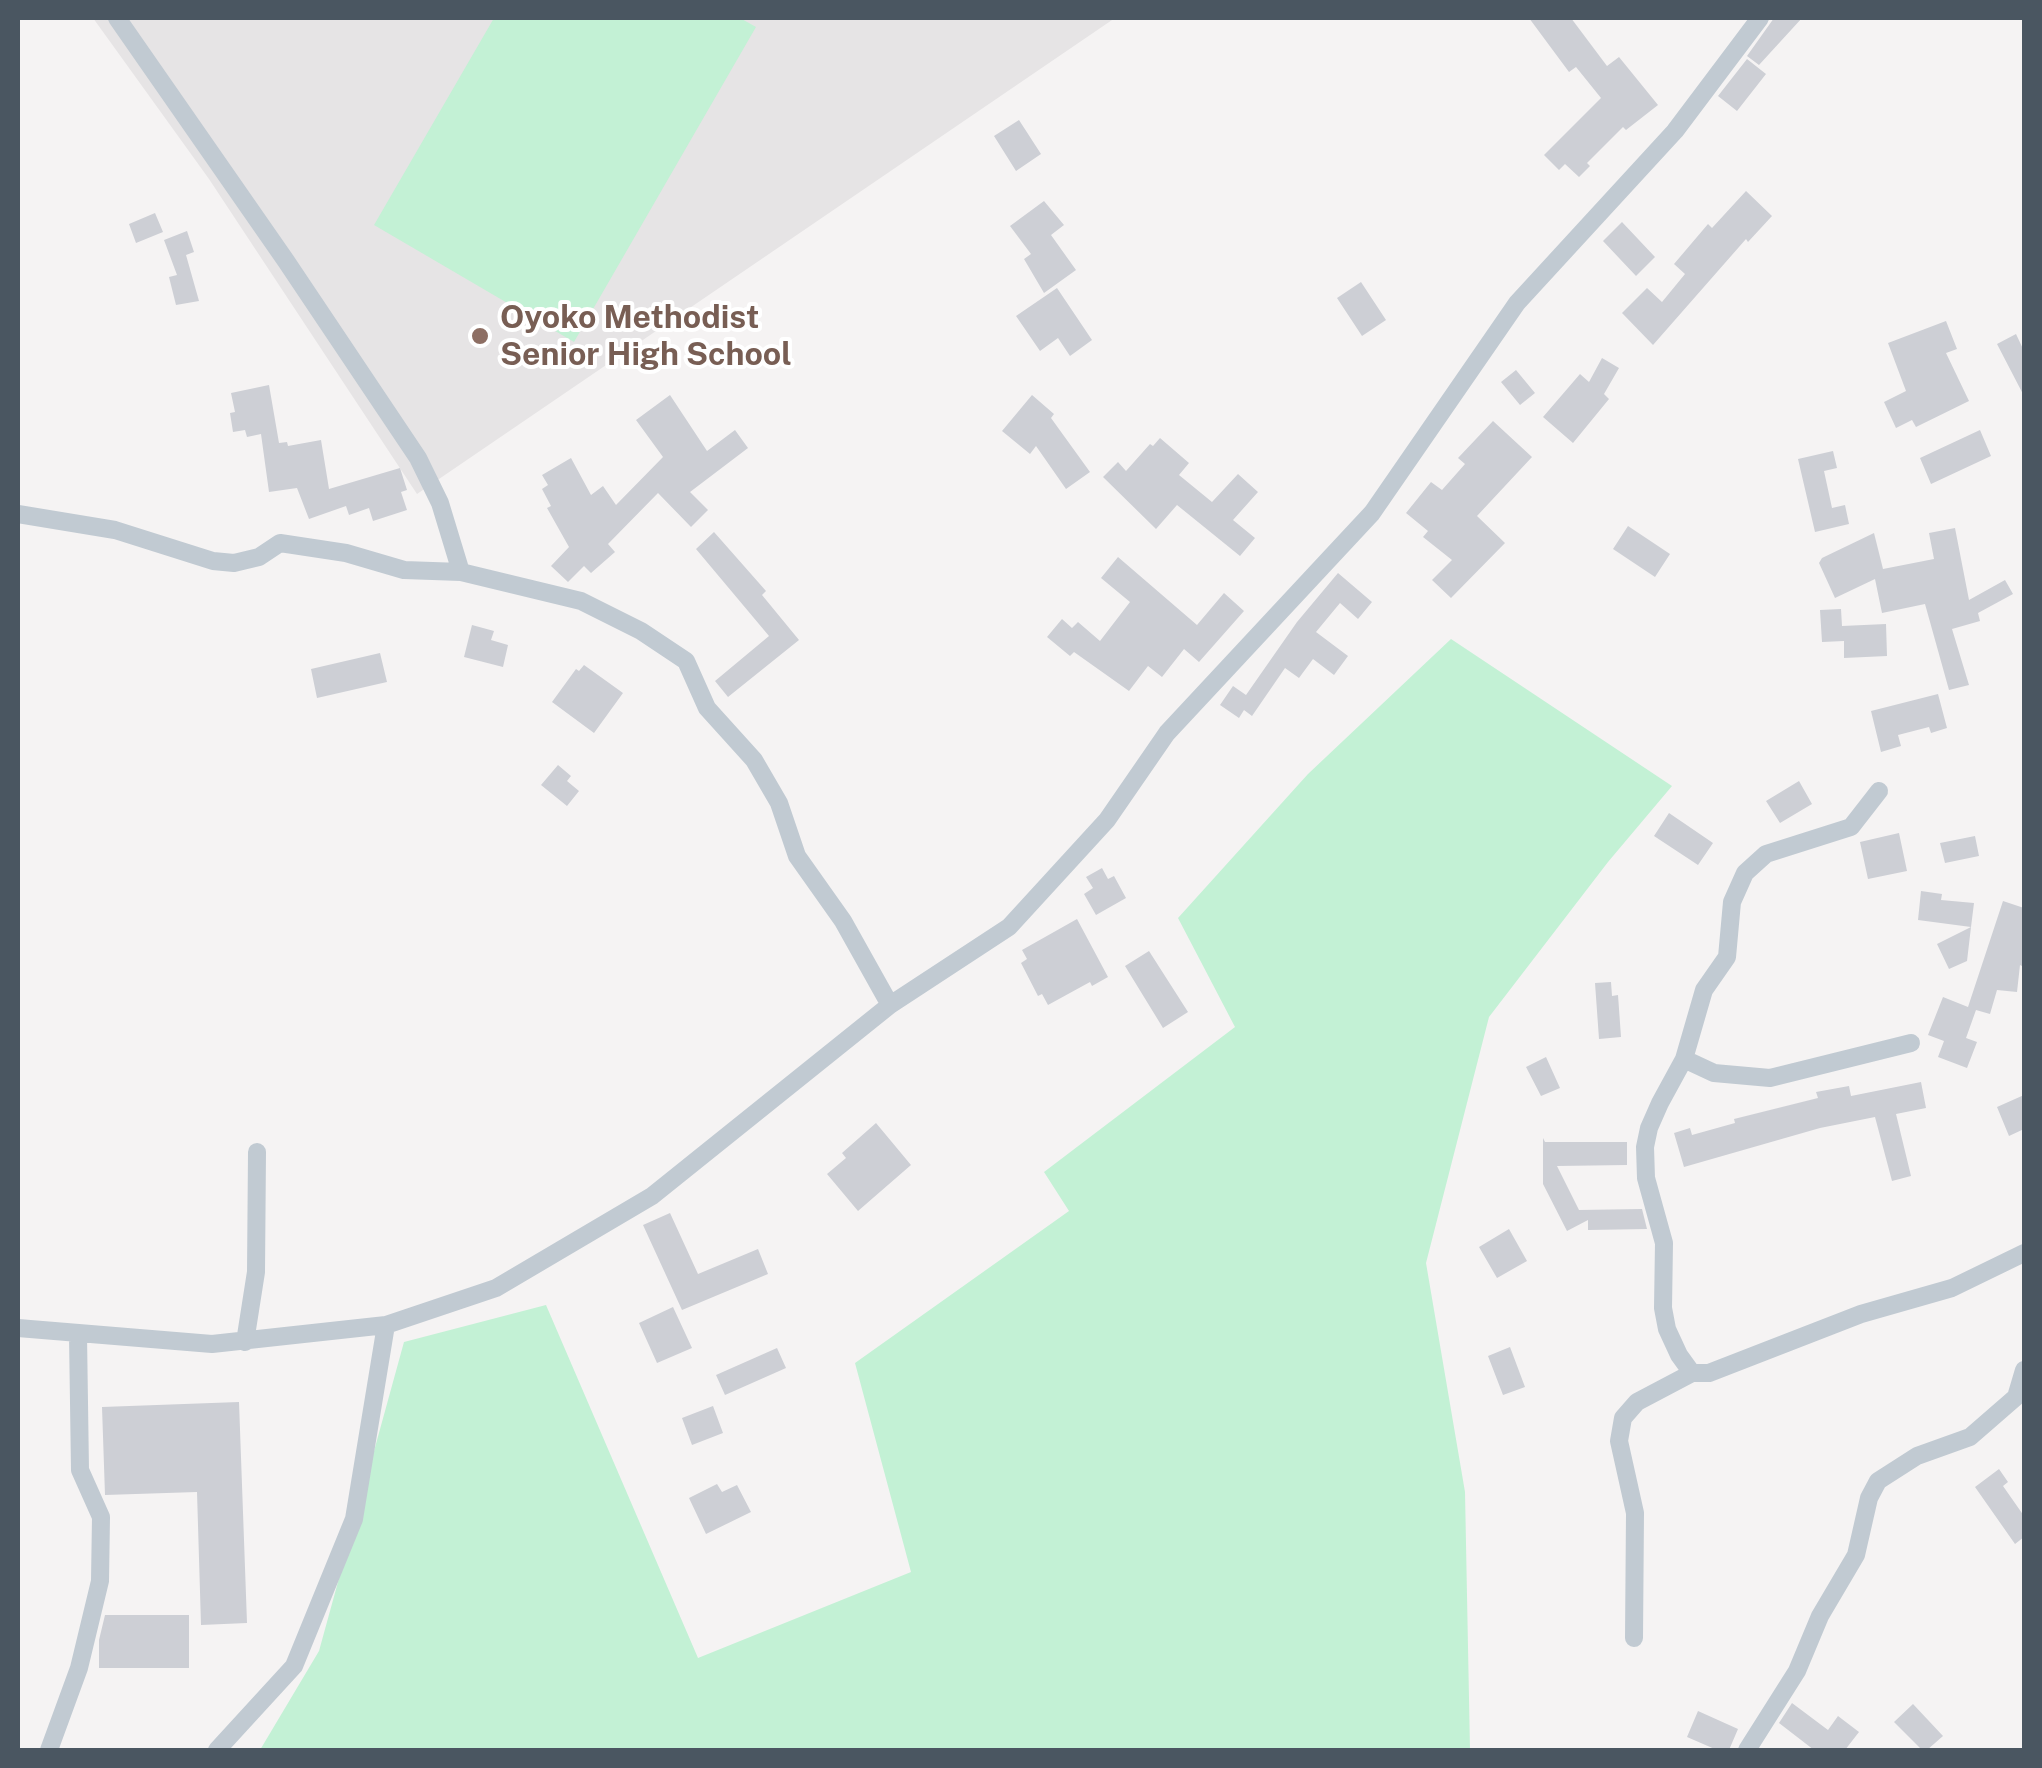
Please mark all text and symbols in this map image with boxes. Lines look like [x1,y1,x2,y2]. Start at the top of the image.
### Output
place label: Oyoko Methodist Senior High School [500,299,792,374]
marker: Oyoko Methodist Senior High School [469,325,491,347]

